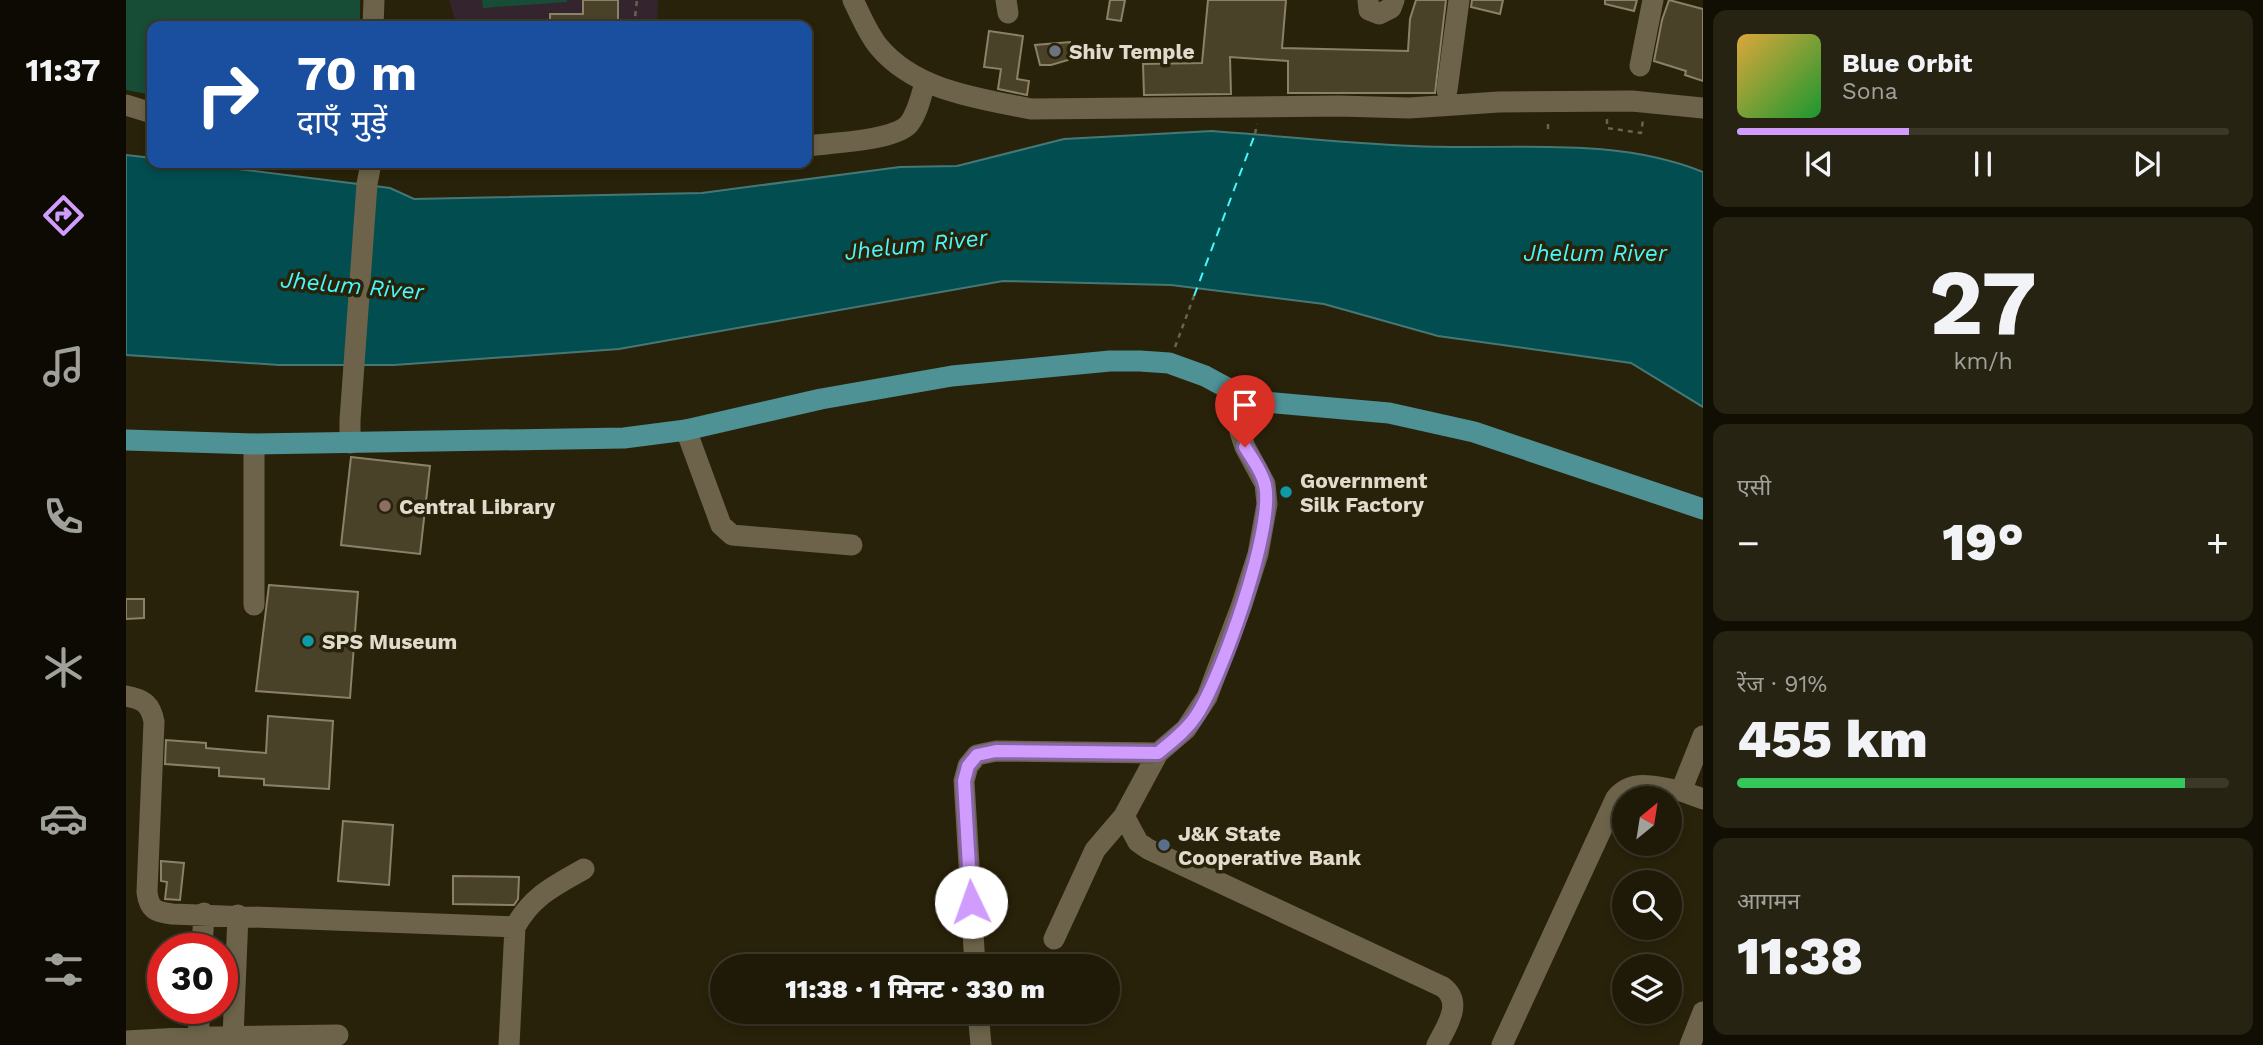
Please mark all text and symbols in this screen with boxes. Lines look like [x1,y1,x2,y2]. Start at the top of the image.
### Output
place label: Shiv Temple [1069,39,1195,64]
marker: Shiv Temple [1047,43,1063,59]
text: 70 m [297,44,417,102]
text: Blue Orbit [1842,48,1972,78]
icon: right [182,49,273,140]
text: 11:37 [26,51,100,89]
text: Sona [1842,78,1898,105]
text: दाएँ मुड़ें [297,103,387,141]
icon: previous [1800,145,1838,183]
icon: pause [1964,145,2002,183]
icon: next [2128,145,2166,183]
icon: directions [39,191,88,240]
water label: Jhelum River [843,224,990,266]
water label: Jhelum River [1523,240,1668,267]
text: 27 [1929,249,2037,356]
water label: Jhelum River [279,266,426,306]
icon: music [39,342,88,391]
text: km/h [1953,348,2013,375]
pin [1215,375,1275,447]
icon: arrive [1226,386,1264,424]
place label: Government Silk Factory [1300,468,1427,517]
text: एसी [1737,474,1771,501]
marker: Government Silk Factory [1278,484,1294,500]
icon: phone [39,492,88,541]
place label: Central Library [399,494,555,519]
marker: Central Library [377,498,393,514]
text: 19° [1942,512,2024,573]
text: − [1737,521,1760,565]
text: + [2206,521,2229,565]
place label: SPS Museum [322,629,457,654]
marker: SPS Museum [300,633,316,649]
icon: climate [39,643,88,692]
text: रेंज · 91% [1737,671,1827,698]
text: 455 km [1737,709,1928,770]
north arrow [1612,786,1682,856]
map controls [1612,786,1682,1024]
icon: car [39,794,88,843]
place label: J&K State Cooperative Bank [1178,821,1362,870]
marker: J&K State Cooperative Bank [1156,837,1172,853]
position arrow [934,865,1008,939]
button: search [1612,870,1682,940]
text: आगमन [1737,888,1800,915]
text: 11:38 [1737,926,1863,987]
speed limit sign: 30 [147,933,238,1024]
icon: filters [39,945,88,994]
button: layers [1612,954,1682,1024]
text: 11:38 · 1 मिनट · 330 m [785,974,1045,1004]

